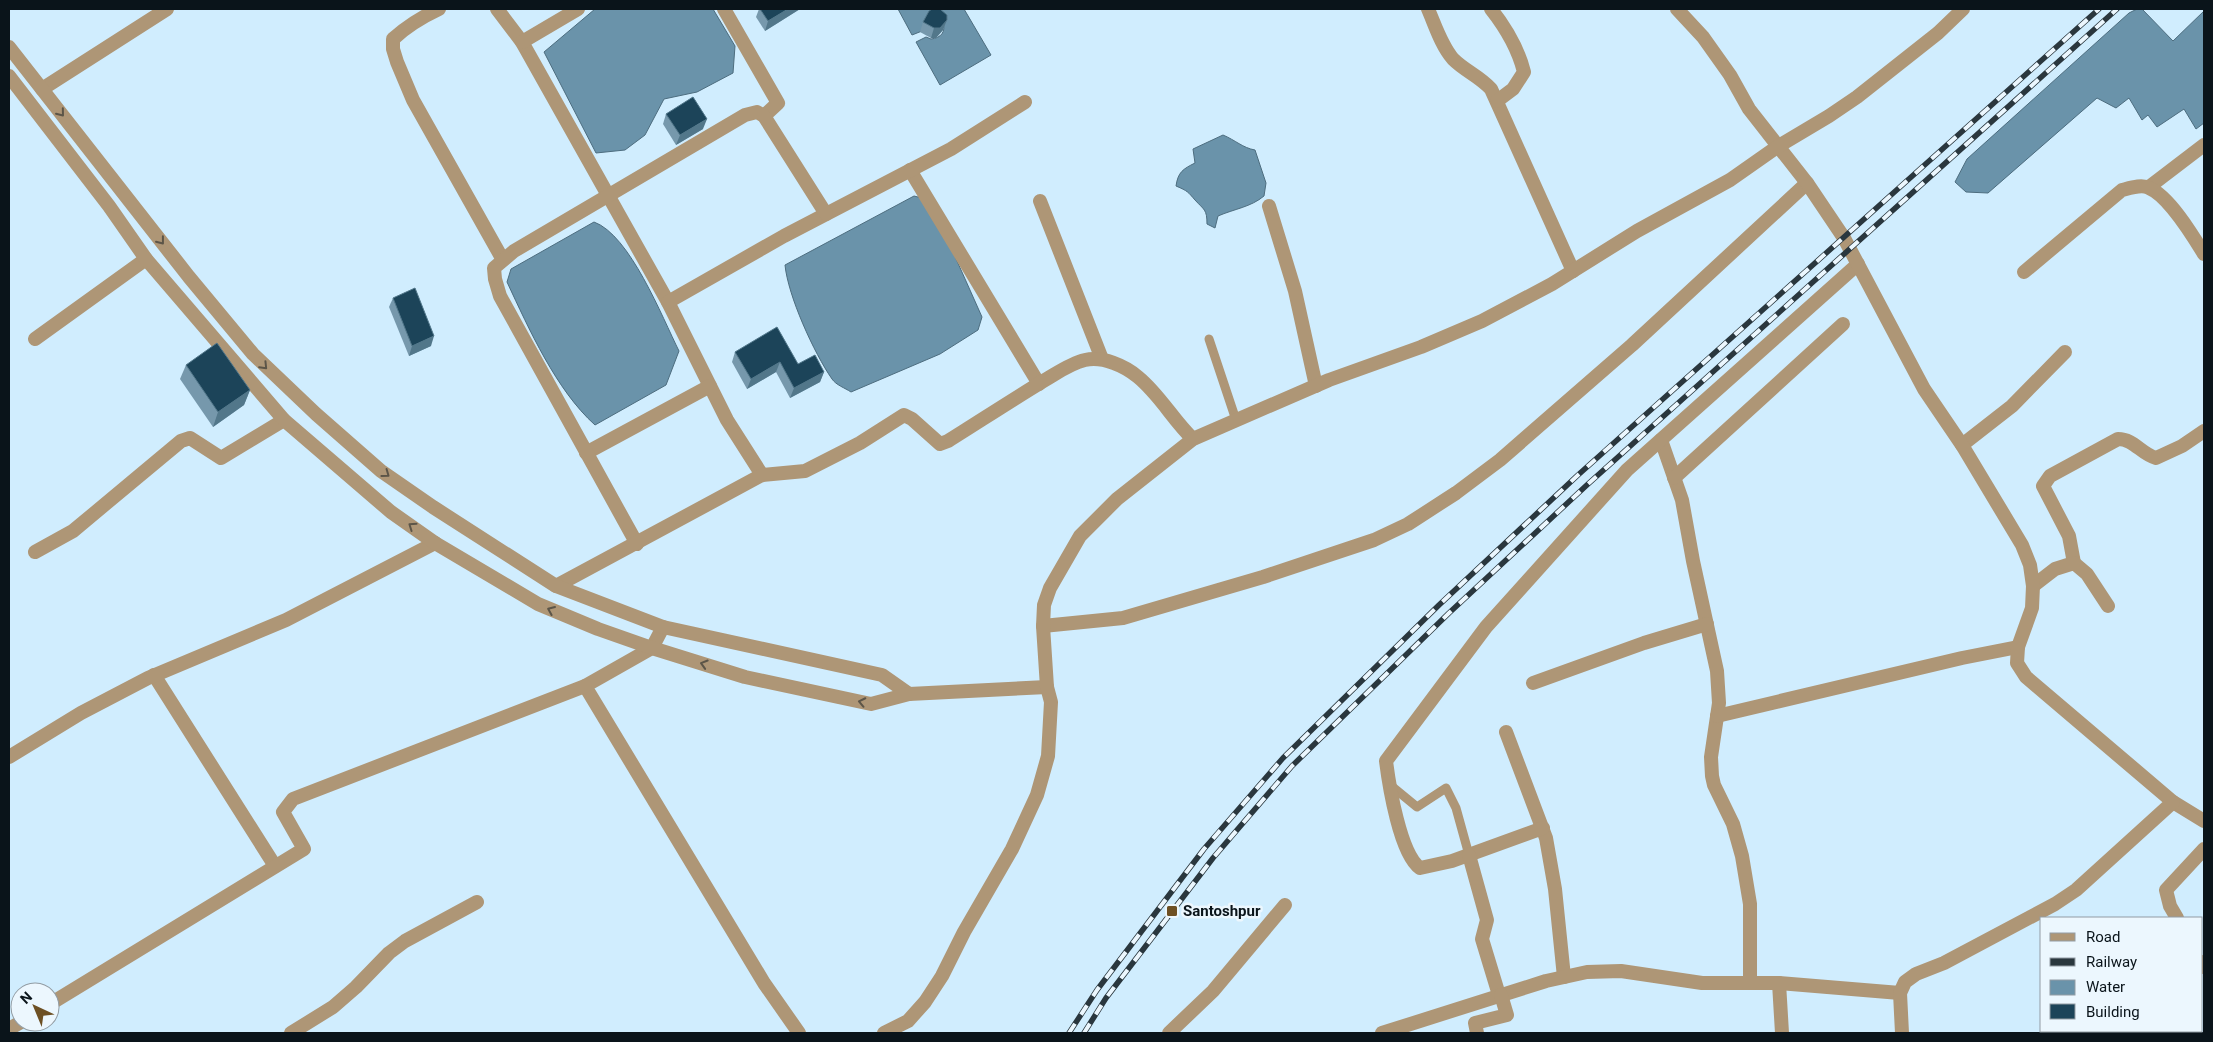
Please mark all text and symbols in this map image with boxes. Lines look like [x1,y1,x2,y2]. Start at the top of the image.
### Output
one-way arrow [56,107,65,116]
one-way arrow [155,235,164,245]
one-way arrow [258,360,267,369]
one-way arrow [380,468,390,477]
one-way arrow [408,523,418,532]
one-way arrow [547,605,556,616]
one-way arrow [700,660,709,670]
one-way arrow [858,697,866,707]
place label: Santoshpur [1183,902,1261,920]
marker: Santoshpur [1165,904,1179,918]
legend [2040,917,2203,1032]
text: Road [2086,928,2120,946]
text: Railway [2086,953,2137,971]
text: Water [2086,978,2125,996]
north arrow [10,982,60,1032]
text: N [17,988,35,1007]
text: Building [2086,1003,2140,1021]

